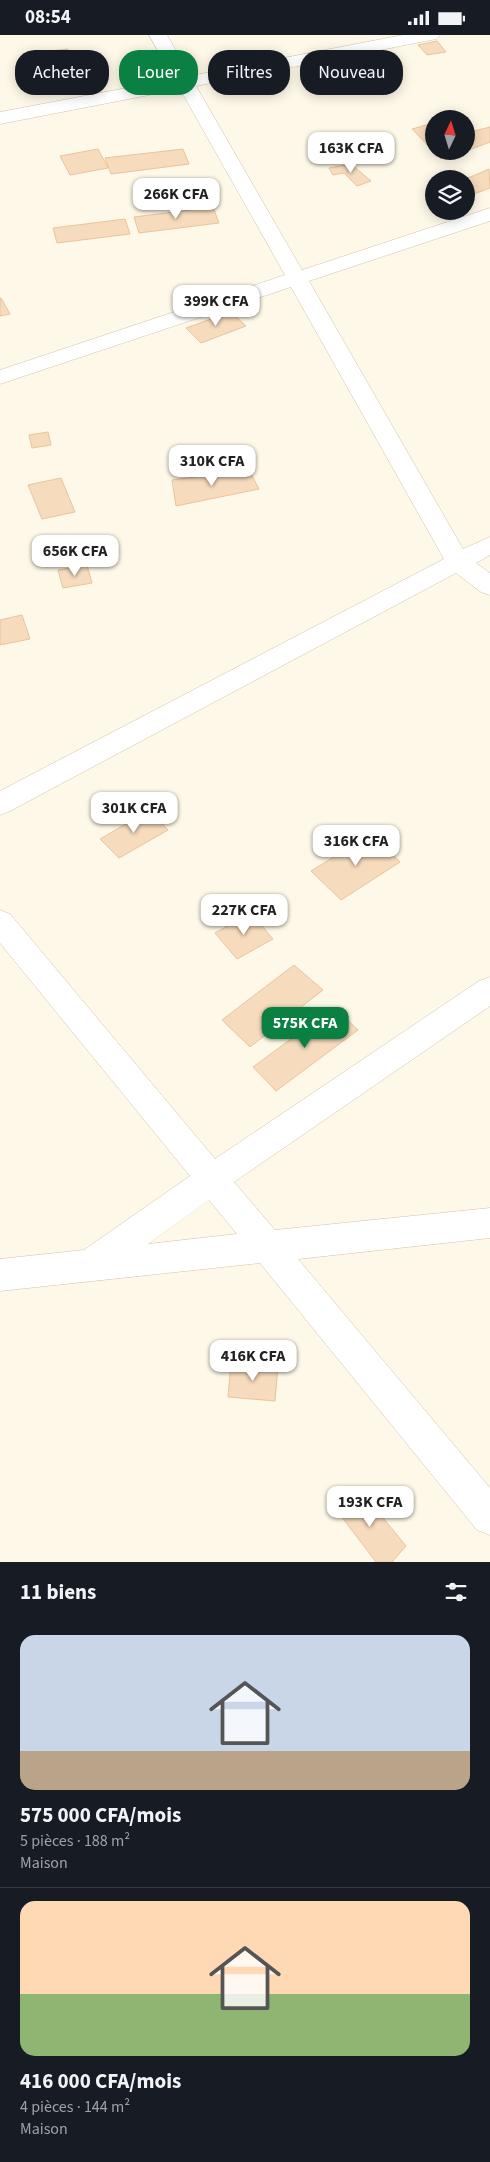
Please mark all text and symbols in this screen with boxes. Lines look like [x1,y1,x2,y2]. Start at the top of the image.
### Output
text: 08:54 [25,4,71,31]
chip: Acheter [15,50,109,95]
chip: Louer [119,50,198,95]
chip: Filtres [208,50,290,95]
chip: Nouveau [300,50,403,95]
north arrow [425,110,475,160]
map controls [425,110,475,220]
pin: 163K CFA [299,131,403,174]
text: 163K CFA [319,137,383,159]
button: layers [425,170,475,220]
pin: 266K CFA [124,177,228,220]
text: 266K CFA [144,183,208,205]
pin: 399K CFA [164,285,268,327]
text: 399K CFA [184,290,248,312]
pin: 310K CFA [160,445,264,487]
text: 310K CFA [180,450,244,472]
pin: 656K CFA [23,535,127,577]
text: 656K CFA [43,540,107,562]
pin: 301K CFA [82,791,186,834]
text: 301K CFA [102,797,166,819]
pin: 316K CFA [304,825,408,867]
text: 316K CFA [324,830,388,852]
pin: 227K CFA [192,893,296,936]
text: 227K CFA [212,899,276,921]
pin: 575K CFA [253,1007,357,1049]
text: 575K CFA [273,1012,337,1034]
pin: 416K CFA [201,1339,305,1382]
text: 416K CFA [221,1345,285,1367]
pin: 193K CFA [318,1485,422,1528]
text: 193K CFA [338,1491,402,1513]
text: 11 biens [20,1577,96,1607]
icon: filters [442,1578,470,1606]
icon: home [200,1668,290,1758]
text: 575 000 CFA/mois [20,1800,181,1830]
text: 5 pièces · 188 m² [20,1830,130,1852]
text: Maison [20,1852,68,1874]
icon: home [200,1933,290,2023]
text: 416 000 CFA/mois [20,2066,181,2096]
text: 4 pièces · 144 m² [20,2096,130,2118]
text: Maison [20,2118,68,2140]

